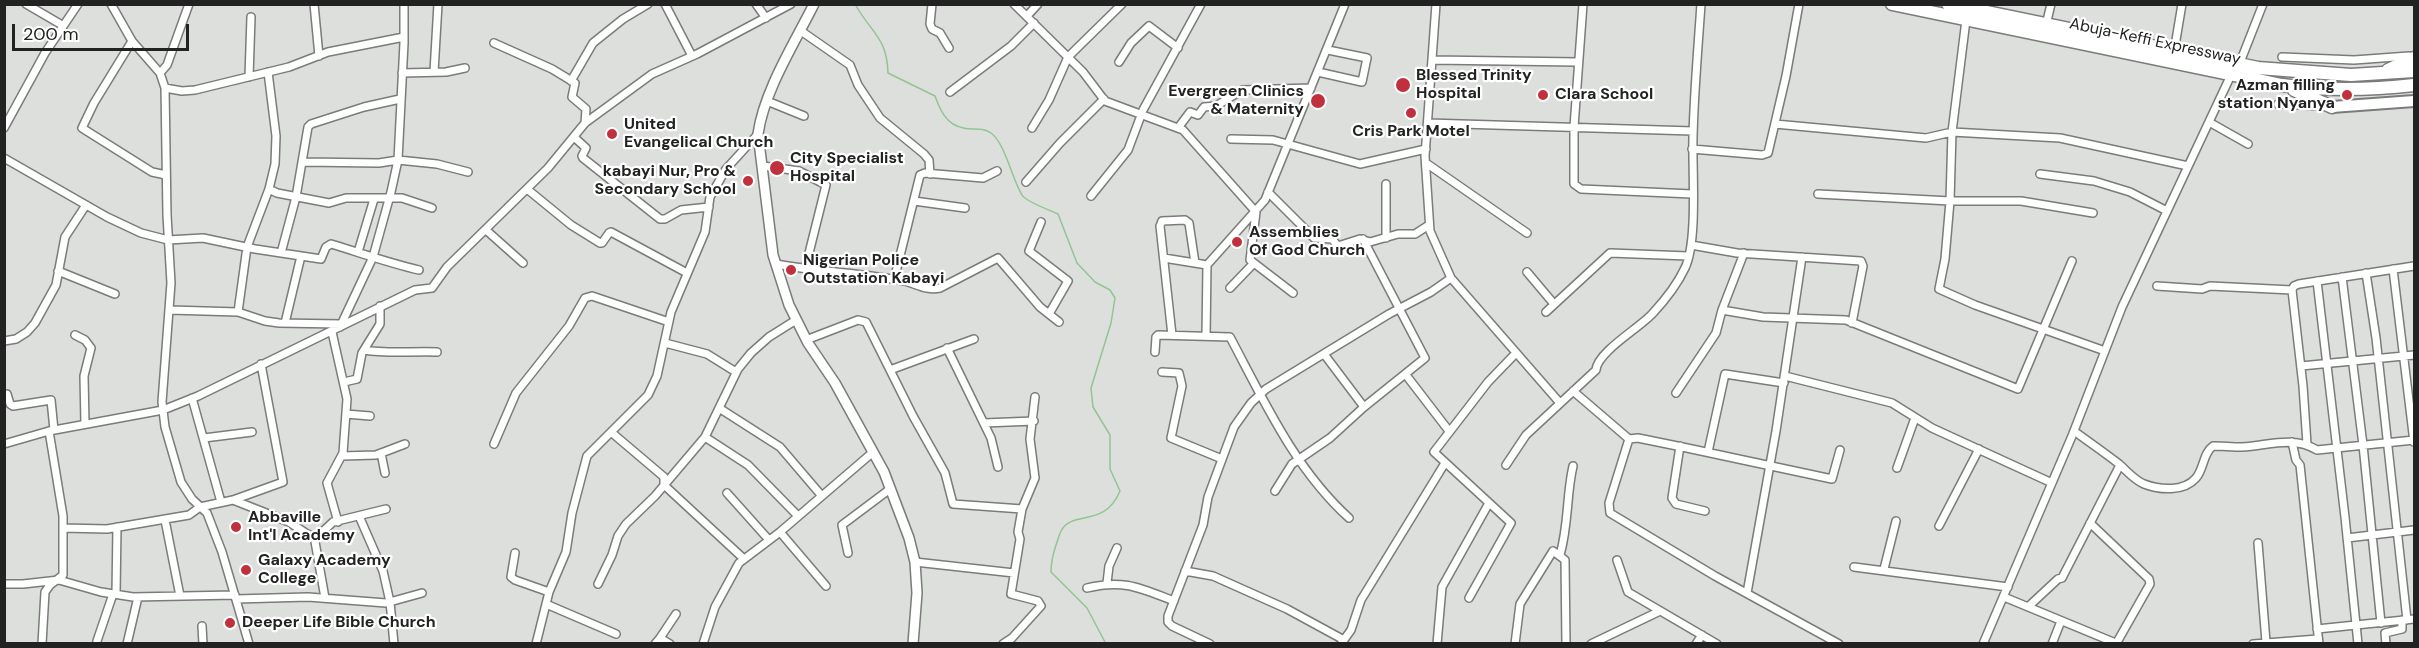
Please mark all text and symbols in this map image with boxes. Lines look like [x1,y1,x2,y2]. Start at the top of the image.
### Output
scale bar [15,12,192,50]
street label: Abuja-Keffi Expressway [2068,14,2242,70]
text: 200 m [23,22,79,46]
place label: Blessed Trinity Hospital [1416,66,1532,104]
marker: Blessed Trinity Hospital [1394,76,1412,94]
place label: Azman filling station Nyanya [2218,76,2335,114]
place label: Evergreen Clinics & Maternity [1168,82,1304,120]
place label: Clara School [1555,85,1653,105]
marker: Clara School [1536,88,1550,102]
marker: Azman filling station Nyanya [2340,88,2354,102]
marker: Evergreen Clinics & Maternity [1309,92,1327,110]
marker: Cris Park Motel [1404,106,1418,120]
place label: United Evangelical Church [624,115,773,153]
place label: Cris Park Motel [1352,122,1470,142]
marker: United Evangelical Church [605,127,619,141]
place label: City Specialist Hospital [790,149,904,187]
marker: City Specialist Hospital [768,159,786,177]
place label: kabayi Nur, Pro & Secondary School [594,162,736,200]
marker: kabayi Nur, Pro & Secondary School [741,174,755,188]
place label: Assemblies Of God Church [1249,223,1365,261]
marker: Assemblies Of God Church [1230,235,1244,249]
place label: Nigerian Police Outstation Kabayi [803,251,944,289]
marker: Nigerian Police Outstation Kabayi [784,263,798,277]
place label: Abbaville Int'l Academy [248,508,355,546]
marker: Abbaville Int'l Academy [229,520,243,534]
place label: Galaxy Academy College [258,551,391,589]
marker: Galaxy Academy College [239,563,253,577]
place label: Deeper Life Bible Church [242,613,436,633]
marker: Deeper Life Bible Church [223,616,237,630]

